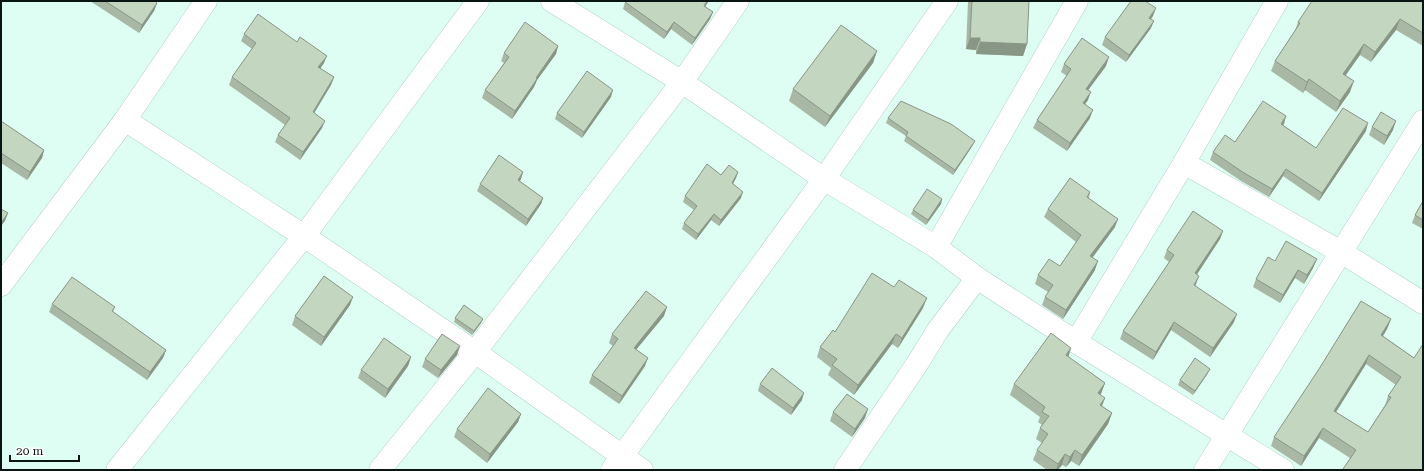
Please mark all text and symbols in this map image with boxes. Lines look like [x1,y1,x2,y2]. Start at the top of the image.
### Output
scale bar [10,437,79,463]
text: 20 m [16,444,43,458]

